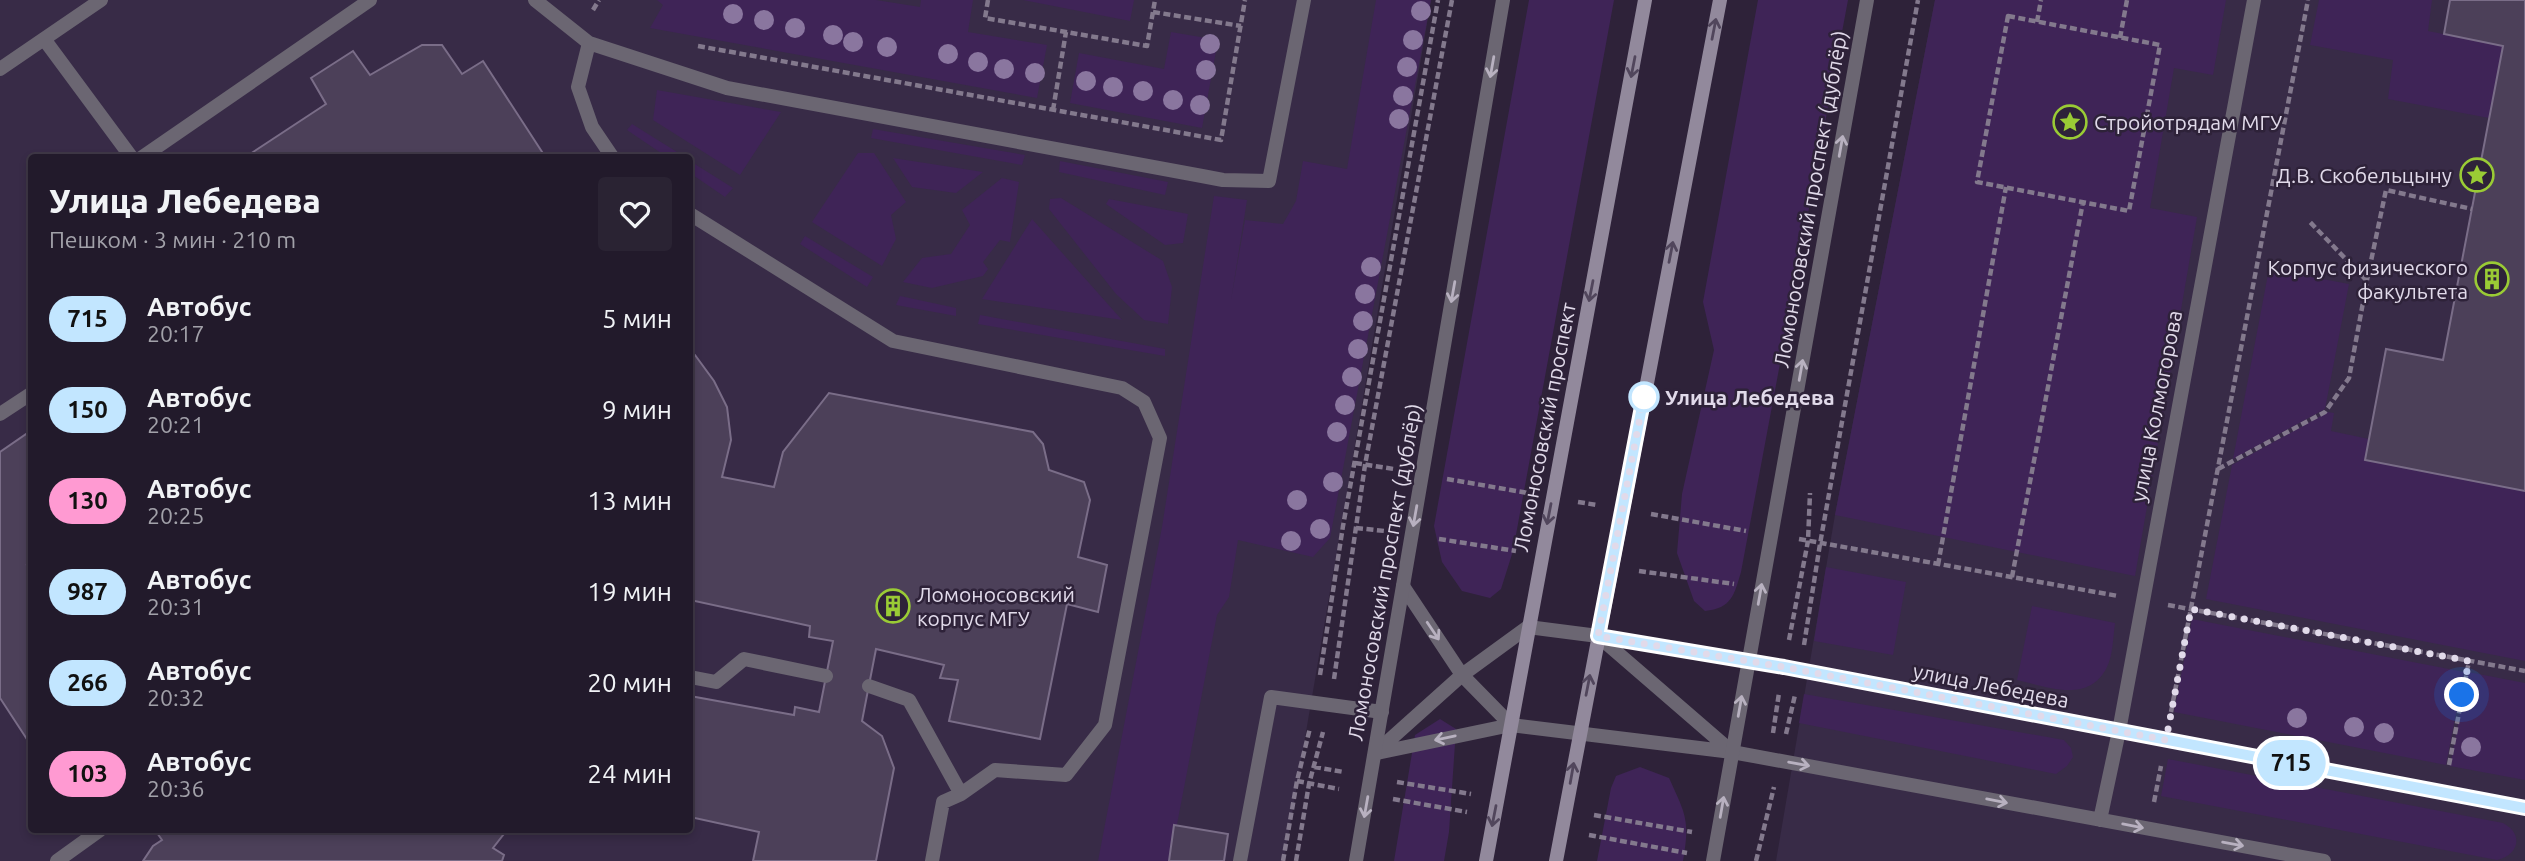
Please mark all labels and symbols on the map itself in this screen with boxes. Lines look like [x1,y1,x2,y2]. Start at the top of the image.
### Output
one-way arrow [1708,18,1722,41]
street label: Ломоносовский проспект (дублёр) [1768,28,1852,370]
one-way arrow [1485,55,1498,78]
one-way arrow [1625,55,1639,78]
place icon: Стройотрядам МГУ [2051,103,2089,141]
place label: Стройотрядам МГУ [2094,110,2282,134]
one-way arrow [1834,135,1848,158]
place icon: Д.В. Скобельцыну [2458,156,2496,194]
place label: Д.В. Скобельцыну [2276,163,2452,187]
one-way arrow [1665,241,1679,264]
place label: Корпус физического факультета [2267,255,2468,303]
building icon: Корпус физического факультета [2473,260,2511,298]
one-way arrow [1584,279,1597,302]
one-way arrow [1446,280,1459,302]
street label: Ломоносовский проспект [1508,300,1580,553]
street label: улица Колмогорова [2126,308,2186,504]
one-way arrow [1794,359,1808,382]
marker: Улица Лебедева [1629,382,1659,412]
place label: Улица Лебедева [1665,385,1835,409]
street label: Ломоносовский проспект (дублёр) [1342,401,1426,743]
one-way arrow [1542,502,1555,525]
one-way arrow [1408,504,1421,527]
place label: Ломоносовский корпус МГУ [917,582,1075,630]
one-way arrow [1754,583,1767,606]
building icon: Ломоносовский корпус МГУ [874,587,912,625]
one-way arrow [1425,621,1440,640]
street label: улица Лебедева [1911,658,2071,712]
one-way arrow [1582,674,1596,697]
your location [2444,677,2479,712]
one-way arrow [1734,696,1747,718]
one-way arrow [1434,732,1457,746]
line badge: 715 [2251,740,2331,786]
one-way arrow [1787,758,1810,771]
one-way arrow [1565,762,1579,785]
one-way arrow [1359,795,1372,818]
one-way arrow [1985,795,2008,808]
one-way arrow [1716,796,1729,818]
one-way arrow [1487,804,1501,827]
one-way arrow [2121,820,2144,833]
one-way arrow [2221,838,2244,852]

